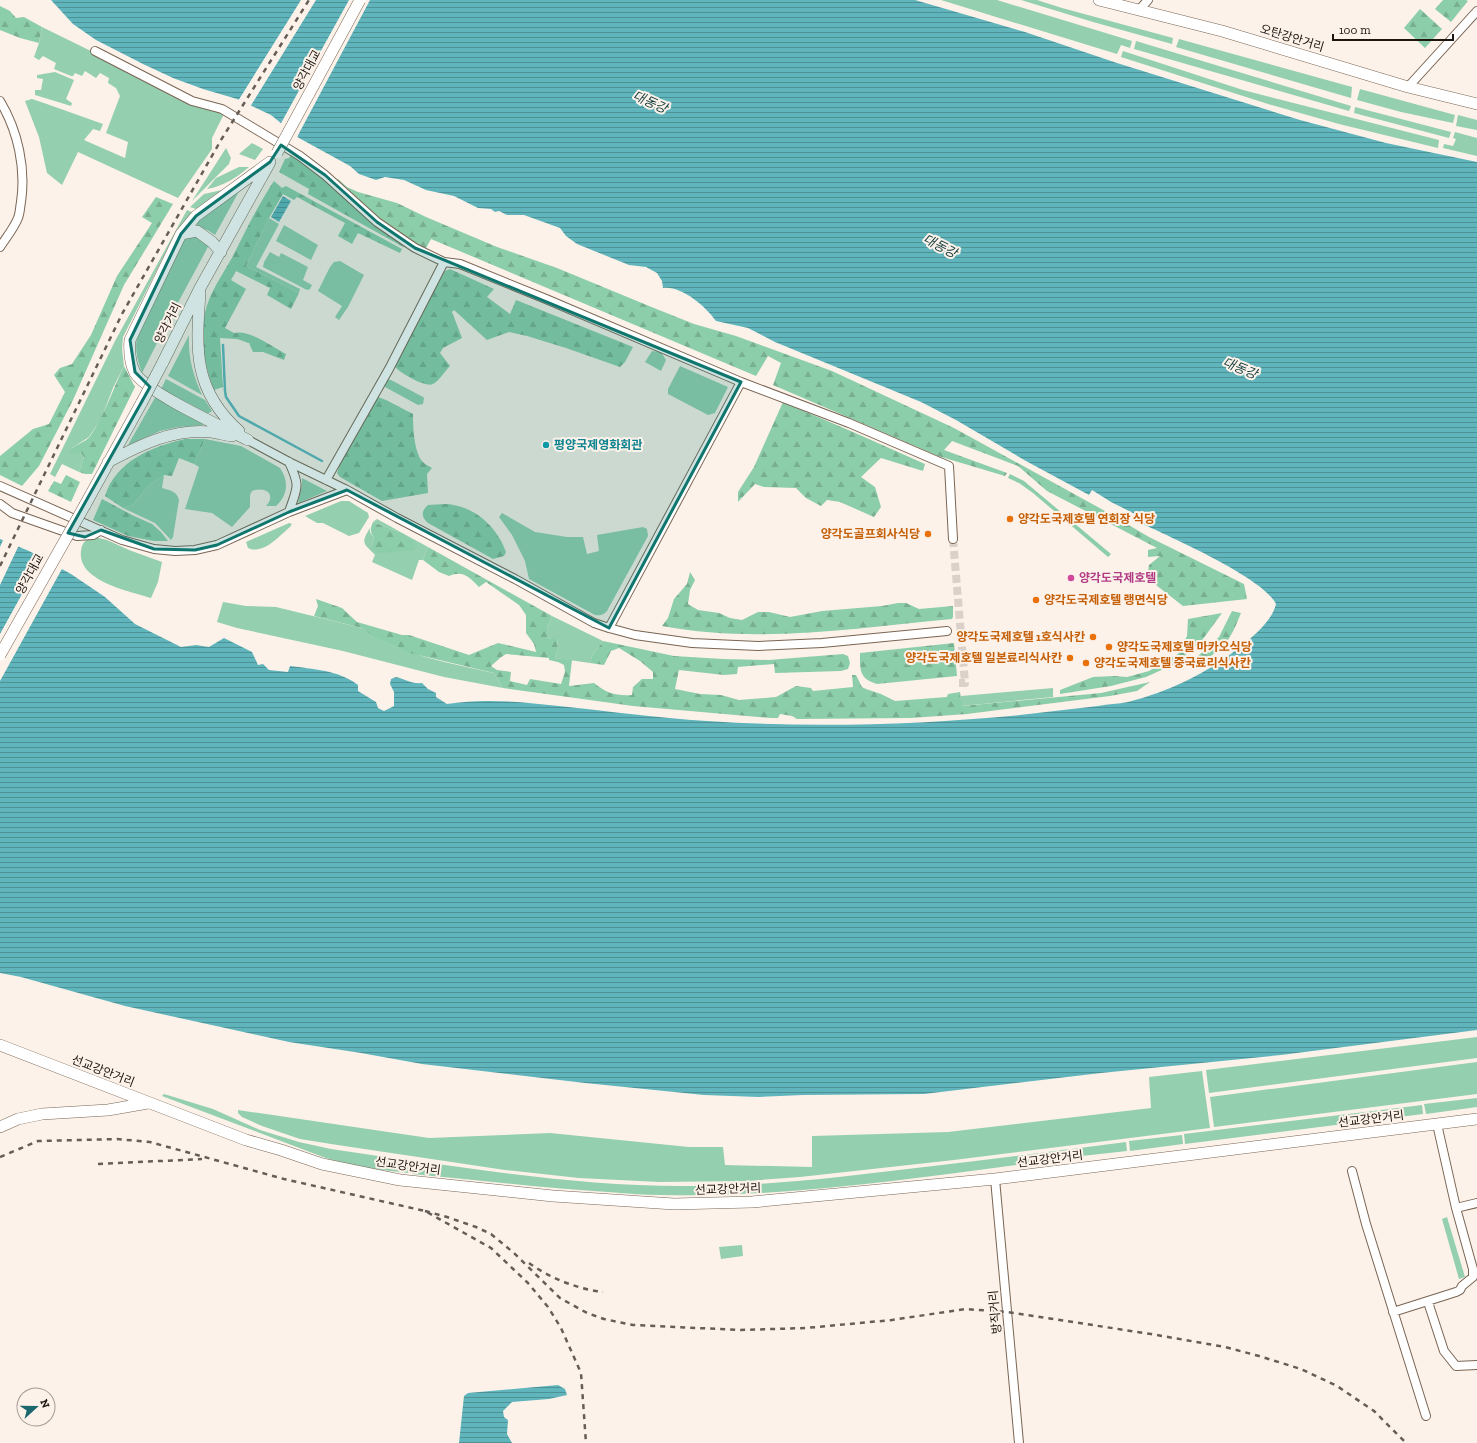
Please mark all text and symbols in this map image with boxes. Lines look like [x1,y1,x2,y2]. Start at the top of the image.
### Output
scale bar [1333,16,1453,42]
street label: 오탄강안거리 [1258,22,1326,54]
text: 100 m [1339,23,1371,37]
street label: 양각대교 [290,47,324,93]
water label: 대동강 [631,88,671,117]
water label: 대동강 [921,231,961,262]
street label: 양각거리 [152,300,184,346]
water label: 대동강 [1221,354,1261,382]
place label: 평양국제영화회관 [554,438,642,452]
marker: 평양국제영화회관 [541,440,551,450]
place label: 양각도국제호텔 연회장 식당 [1018,512,1155,526]
marker: 양각도국제호텔 연회장 식당 [1005,514,1015,524]
place label: 양각도골프회사식당 [821,527,920,541]
marker: 양각도골프회사식당 [923,529,933,539]
street label: 양각대교 [13,551,47,597]
place label: 양각도국제호텔 [1079,571,1156,585]
marker: 양각도국제호텔 [1066,573,1076,583]
place label: 양각도국제호텔 랭면식당 [1044,593,1168,607]
marker: 양각도국제호텔 랭면식당 [1031,595,1041,605]
place label: 양각도국제호텔 1호식사칸 [956,630,1085,644]
marker: 양각도국제호텔 1호식사칸 [1088,632,1098,642]
place label: 양각도국제호텔 마카오식당 [1117,640,1252,654]
marker: 양각도국제호텔 마카오식당 [1104,642,1114,652]
place label: 양각도국제호텔 일본료리식사칸 [905,651,1062,665]
marker: 양각도국제호텔 일본료리식사칸 [1065,653,1075,663]
place label: 양각도국제호텔 중국료리식사칸 [1094,656,1251,670]
marker: 양각도국제호텔 중국료리식사칸 [1081,658,1091,668]
street label: 선교강안거리 [70,1053,136,1089]
street label: 선교강안거리 [1337,1108,1405,1130]
street label: 선교강안거리 [1016,1148,1084,1170]
street label: 선교강안거리 [374,1154,442,1178]
street label: 선교강안거리 [695,1181,761,1197]
street label: 방직거리 [986,1289,1004,1335]
north arrow [16,1387,56,1427]
text: N [37,1397,53,1410]

